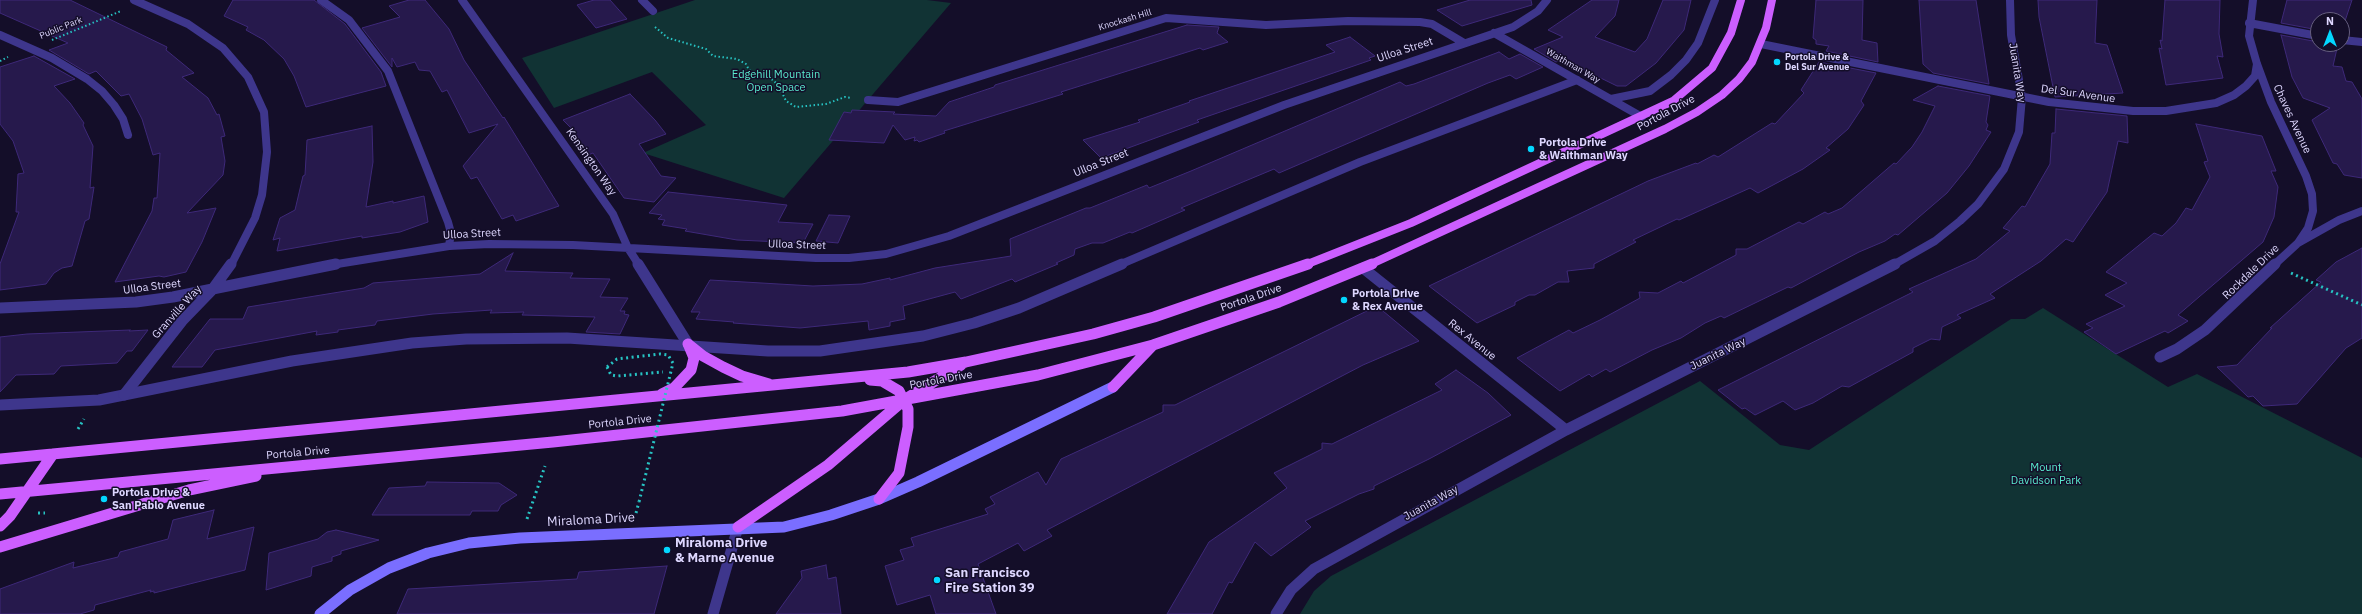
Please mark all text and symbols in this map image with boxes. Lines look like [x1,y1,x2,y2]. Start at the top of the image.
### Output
street label: Knockash Hill [1097,7,1153,33]
north arrow [2310,12,2350,52]
street label: Public Park [38,14,84,42]
text: N [2326,14,2334,28]
street label: Ulloa Street [1375,35,1435,65]
street label: Juanita Way [2006,42,2028,104]
street label: Waithman Way [1544,46,1602,86]
place label: Portola Drive & Del Sur Avenue [1785,52,1849,73]
marker: Portola Drive & Del Sur Avenue [1772,57,1782,67]
park label: Edgehill Mountain Open Space [732,68,820,94]
street label: Del Sur Avenue [2040,82,2116,106]
street label: Chaves Avenue [2270,82,2314,156]
street label: Portola Drive [1635,92,1697,134]
street label: Kensington Way [563,126,619,198]
place label: Portola Drive & Waithman Way [1539,136,1628,162]
marker: Portola Drive & Waithman Way [1526,144,1536,154]
street label: Ulloa Street [1072,146,1130,180]
street label: Ulloa Street [443,226,501,242]
street label: Ulloa Street [768,237,826,253]
street label: Rockdale Drive [2220,242,2282,302]
street label: Ulloa Street [122,277,182,297]
street label: Portola Drive [1219,281,1283,315]
street label: Granville Way [150,283,204,341]
place label: Portola Drive & Rex Avenue [1352,287,1423,313]
marker: Portola Drive & Rex Avenue [1339,295,1349,305]
street label: Rex Avenue [1445,317,1499,363]
street label: Juanita Way [1688,335,1748,373]
street label: Portola Drive [909,368,973,392]
street label: Portola Drive [588,412,652,432]
street label: Portola Drive [266,444,330,462]
park label: Mount Davidson Park [2011,461,2081,487]
street label: Juanita Way [1402,483,1460,523]
place label: Portola Drive & San Pablo Avenue [112,486,205,512]
marker: Portola Drive & San Pablo Avenue [99,494,109,504]
street label: Miraloma Drive [547,510,635,530]
place label: Miraloma Drive & Marne Avenue [675,535,774,566]
marker: Miraloma Drive & Marne Avenue [662,545,672,555]
place label: San Francisco Fire Station 39 [945,565,1035,596]
marker: San Francisco Fire Station 39 [932,575,942,585]

